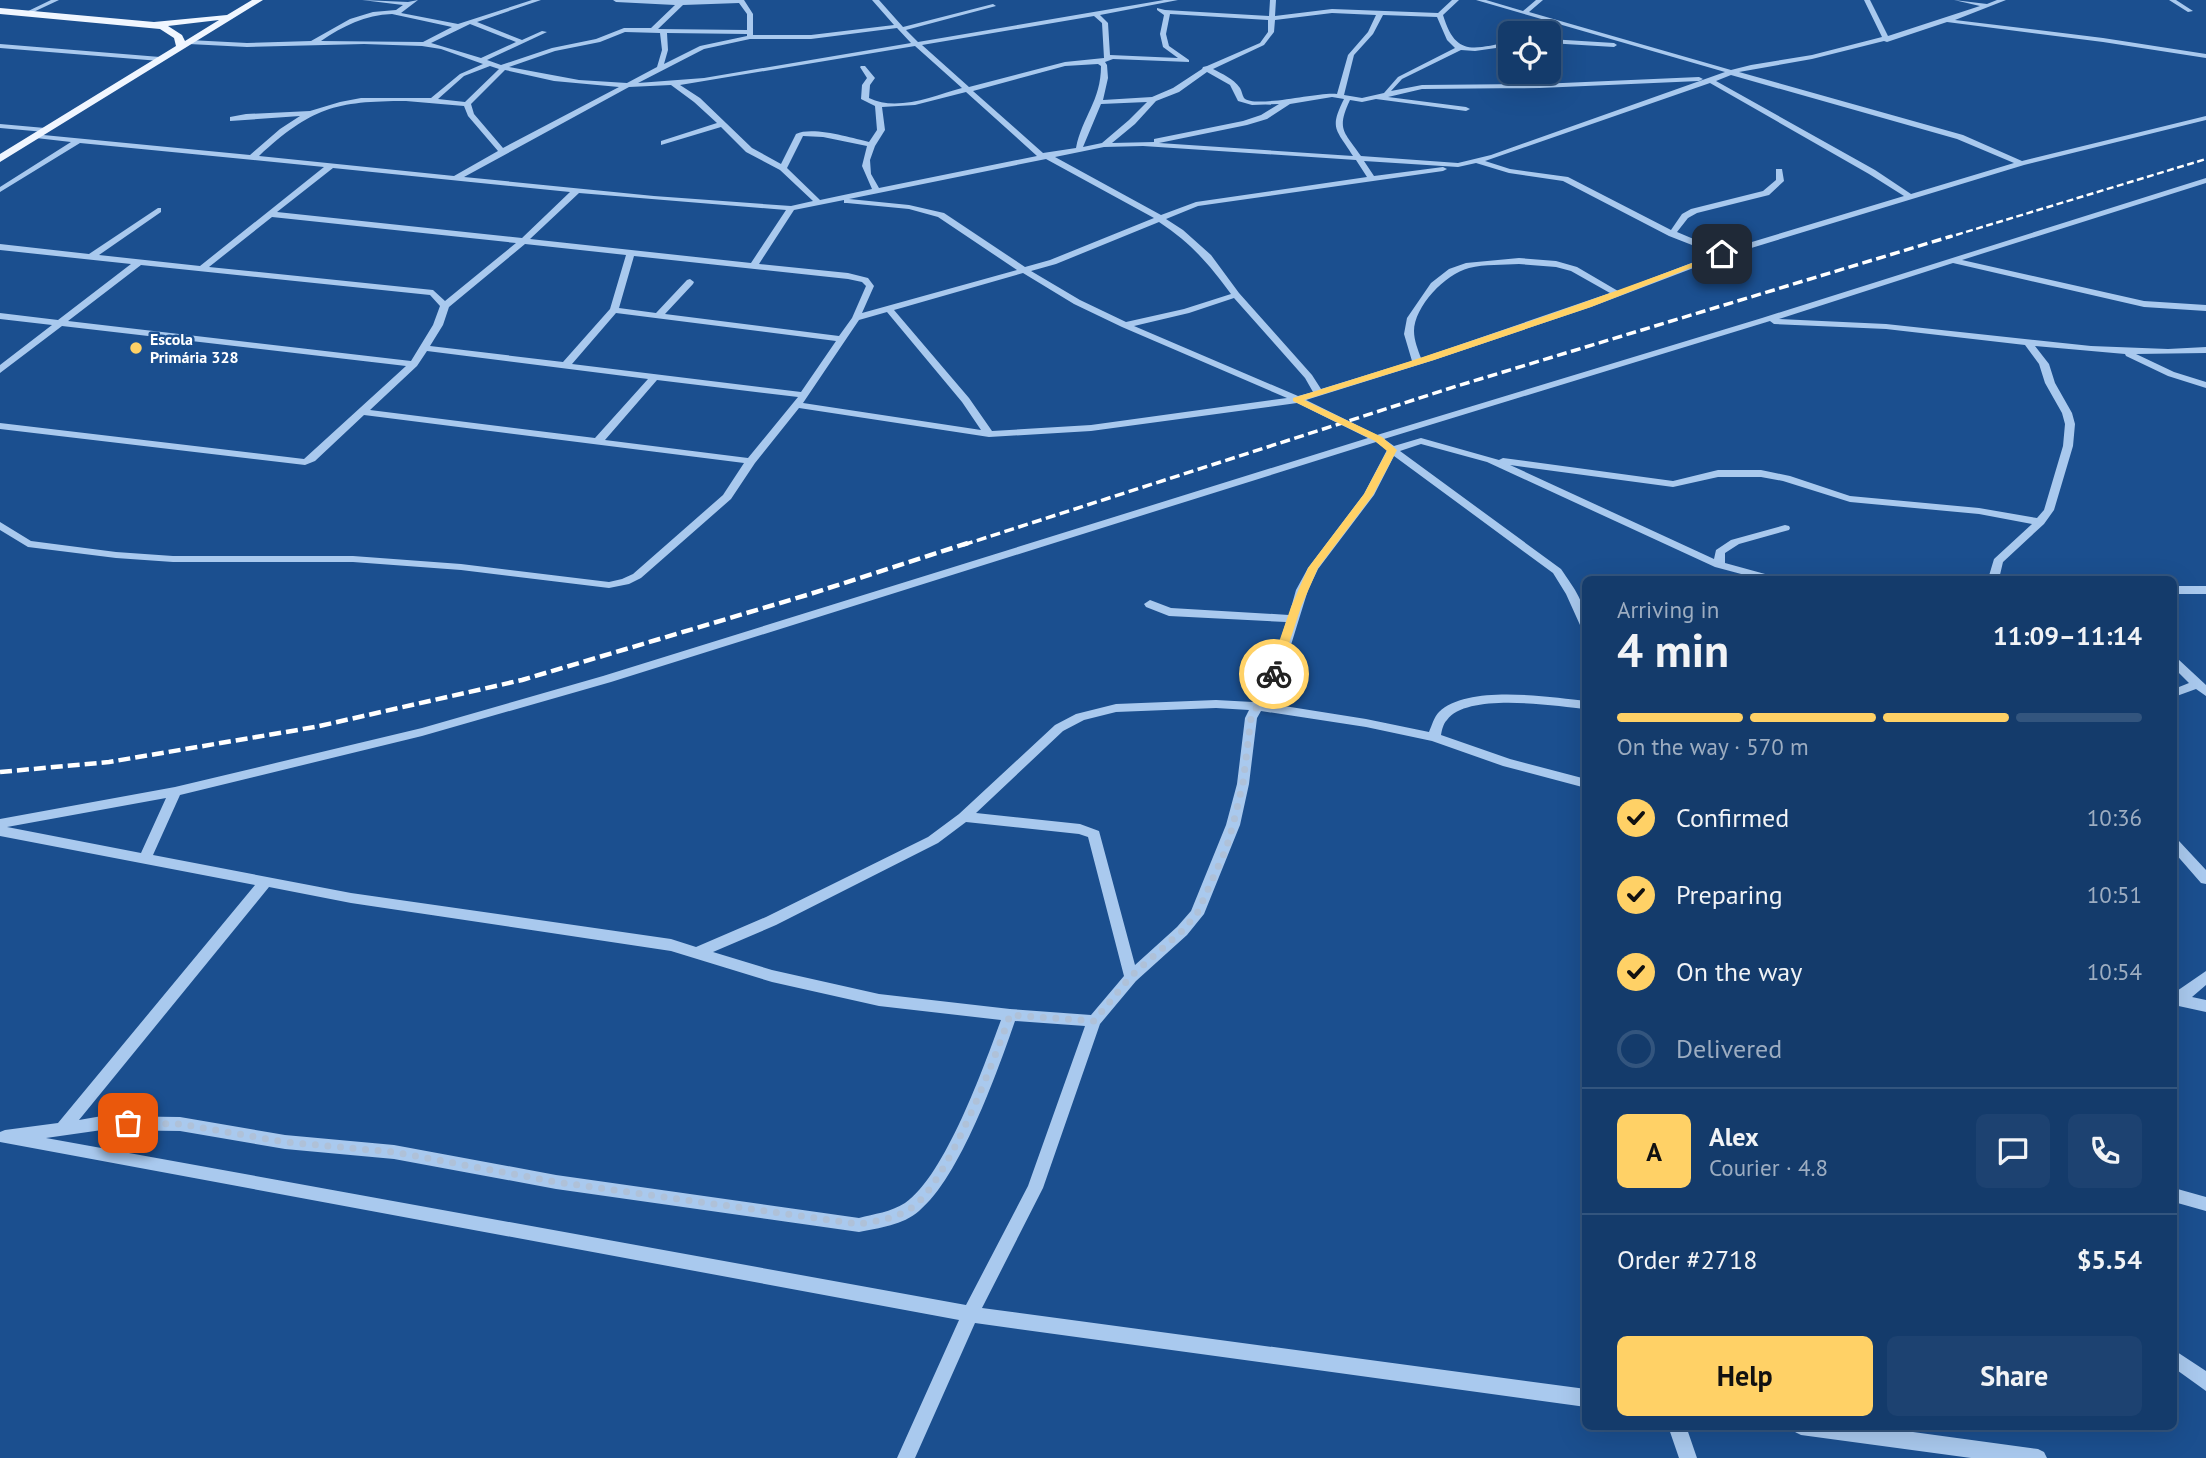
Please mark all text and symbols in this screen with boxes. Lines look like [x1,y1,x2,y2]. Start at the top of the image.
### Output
map controls [1498,21,1561,84]
button: locate [1498,21,1561,84]
pin [1692,224,1752,284]
icon: home [1703,235,1741,273]
place label: Escola Primária 328 [150,329,239,367]
marker: Escola Primária 328 [128,340,144,356]
text: Arriving in [1617,595,1719,624]
text: 11:09–11:14 [1993,619,2142,652]
text: 4 min [1617,620,1729,680]
courier [1239,639,1309,709]
icon: bike [1255,655,1293,693]
text: On the way · 570 m [1617,732,1809,761]
icon: check [1617,799,1655,837]
text: Confirmed [1676,801,1789,834]
text: 10:36 [2087,803,2142,832]
icon: check [1617,876,1655,914]
text: Preparing [1676,878,1783,911]
text: 10:51 [2087,880,2142,909]
icon: check [1617,953,1655,991]
text: On the way [1676,955,1802,988]
text: 10:54 [2087,957,2142,986]
text: Delivered [1676,1032,1782,1065]
pin [98,1093,158,1153]
icon: bag [109,1104,147,1142]
button: chat [1976,1114,2050,1188]
button: phone [2068,1114,2142,1188]
text: Alex [1709,1120,1759,1153]
text: A [1646,1135,1662,1168]
text: Courier · 4.8 [1709,1153,1828,1182]
text: Order #2718 [1617,1243,1757,1276]
text: $5.54 [2077,1243,2142,1276]
button: Help [1617,1336,1873,1416]
button: Share [1887,1336,2142,1416]

